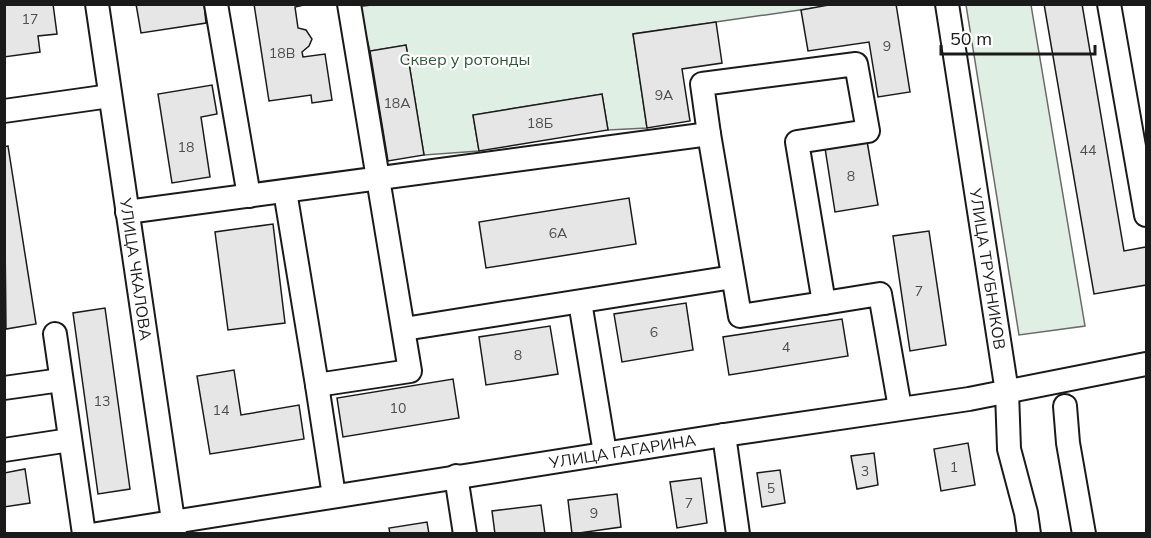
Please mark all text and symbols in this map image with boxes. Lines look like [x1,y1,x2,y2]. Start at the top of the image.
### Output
house number: 17 [22,10,38,28]
scale bar [941,18,1096,56]
text: 50 m [950,27,992,50]
house number: 9 [883,37,891,55]
house number: 18В [269,44,295,62]
park label: Сквер у ротонды [400,49,530,69]
house number: 9А [655,86,674,104]
house number: 18А [383,94,411,112]
house number: 18Б [527,114,553,132]
house number: 18 [178,138,194,156]
house number: 44 [1080,141,1097,159]
house number: 8 [847,167,855,185]
street label: УЛИЦА ТРУБНИКОВ [965,186,1010,351]
street label: УЛИЦА ЧКАЛОВА [116,196,156,342]
house number: 6А [549,224,568,242]
house number: 7 [915,282,923,300]
house number: 6 [650,323,658,341]
house number: 4 [782,338,791,356]
house number: 8 [514,346,522,364]
house number: 13 [94,392,110,410]
house number: 10 [390,399,406,417]
house number: 14 [213,401,230,419]
street label: УЛИЦА ГАГАРИНА [547,430,698,473]
house number: 1 [950,458,958,476]
house number: 3 [861,462,869,480]
house number: 5 [767,479,775,497]
house number: 7 [685,494,693,512]
house number: 9 [590,504,598,522]

